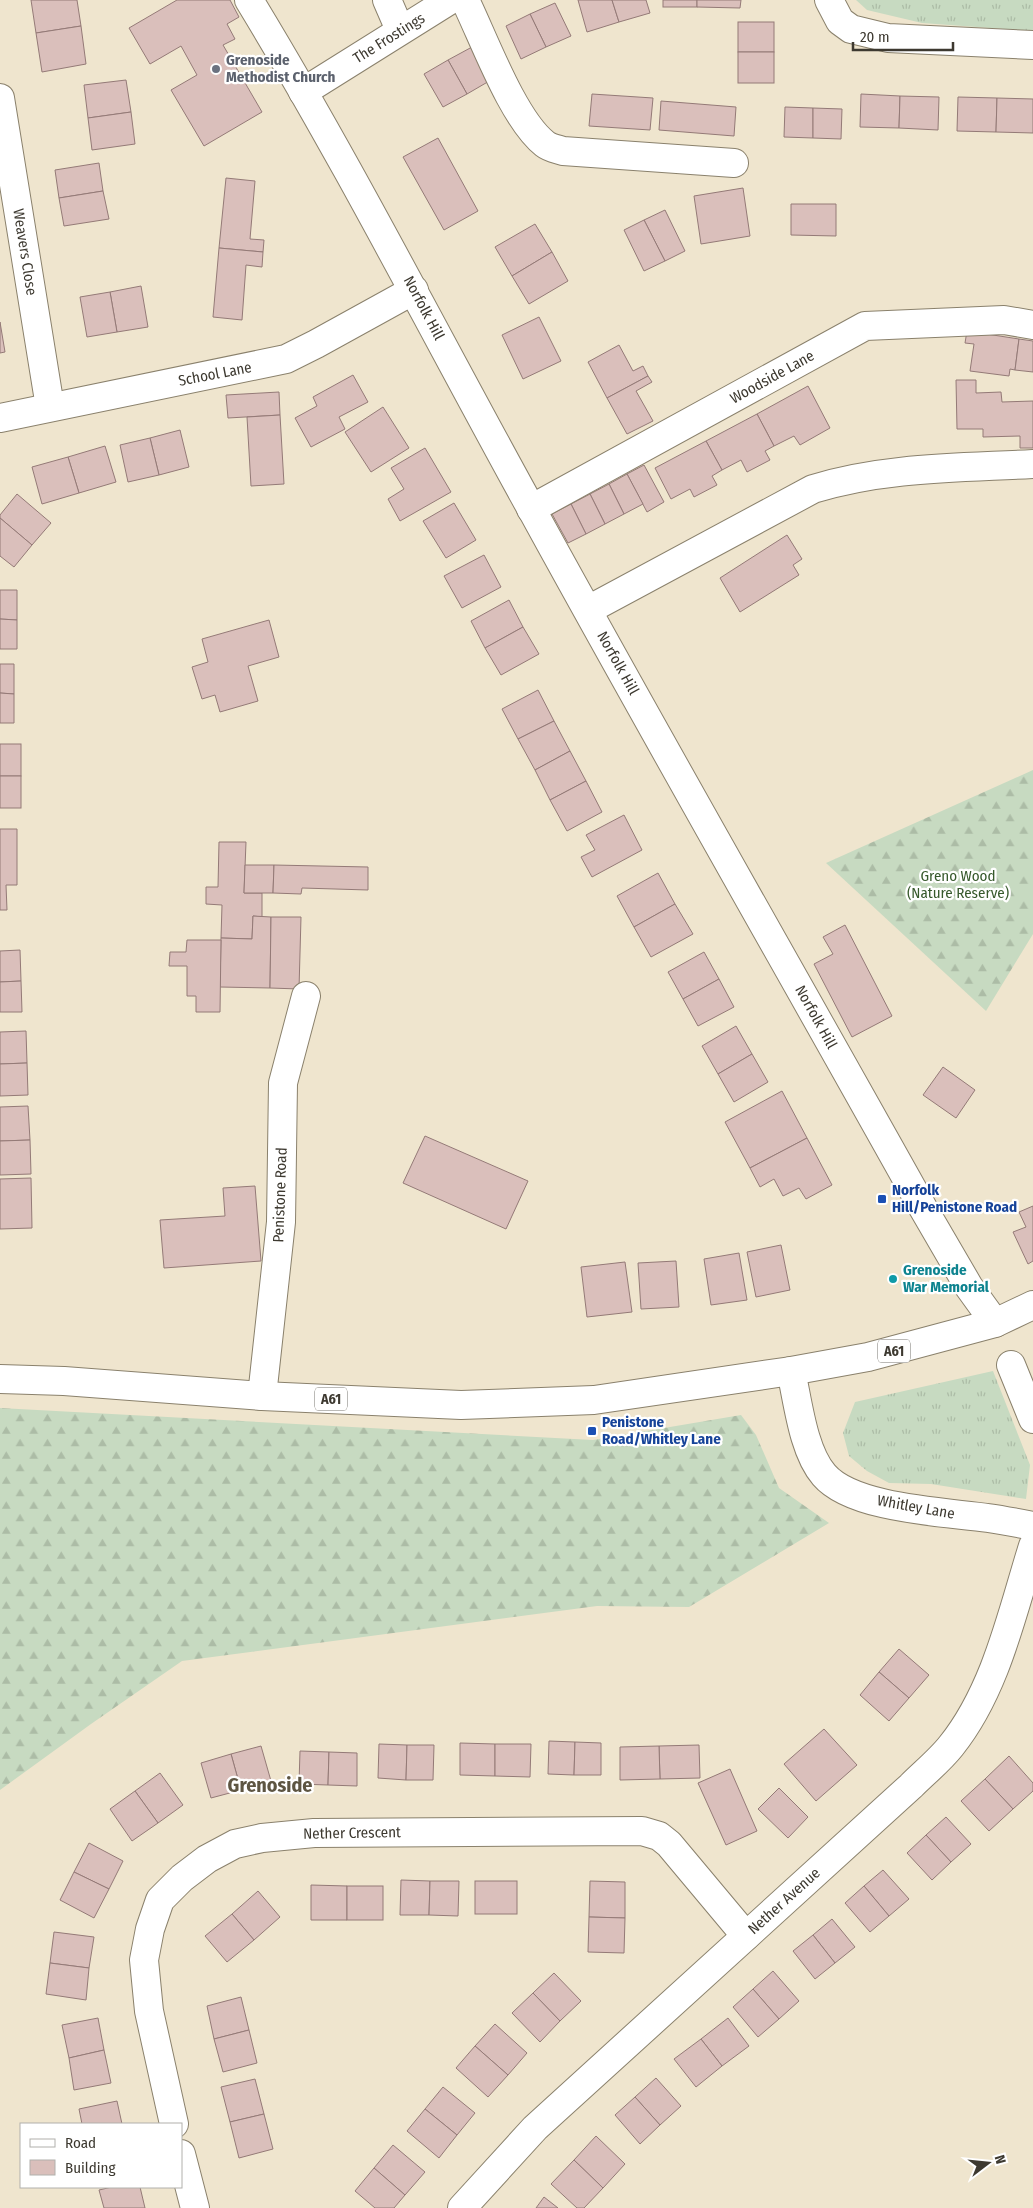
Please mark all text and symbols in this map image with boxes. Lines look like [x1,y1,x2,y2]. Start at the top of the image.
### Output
street label: The Frostings [350,9,428,67]
scale bar [853,20,953,52]
text: 20 m [860,28,890,46]
place label: Grenoside Methodist Church [226,51,336,86]
marker: Grenoside Methodist Church [210,63,222,75]
street label: Weavers Close [9,207,41,297]
street label: Norfolk Hill [400,273,448,343]
street label: Woodside Lane [727,347,817,407]
street label: School Lane [177,358,253,390]
street label: Norfolk Hill [593,628,643,698]
park label: Greno Wood (Nature Reserve) [907,867,1009,902]
street label: Norfolk Hill [791,982,841,1052]
street label: Penistone Road [269,1147,291,1243]
place label: Norfolk Hill/Penistone Road [892,1181,1017,1216]
marker: Norfolk Hill/Penistone Road [876,1193,888,1205]
place label: Grenoside War Memorial [903,1261,990,1296]
marker: Grenoside War Memorial [887,1273,899,1285]
road number: A61 [878,1340,910,1362]
road number: A61 [315,1388,347,1410]
place label: Penistone Road/Whitley Lane [602,1413,721,1448]
marker: Penistone Road/Whitley Lane [586,1425,598,1437]
street label: Whitley Lane [876,1491,956,1523]
district label: Grenoside [228,1773,312,1797]
street label: Nether Crescent [303,1823,401,1843]
street label: Nether Avenue [744,1864,824,1938]
legend [20,2123,182,2188]
text: Road [65,2134,96,2152]
north arrow [963,2138,1013,2188]
text: N [991,2153,1009,2166]
text: Building [65,2159,116,2177]

